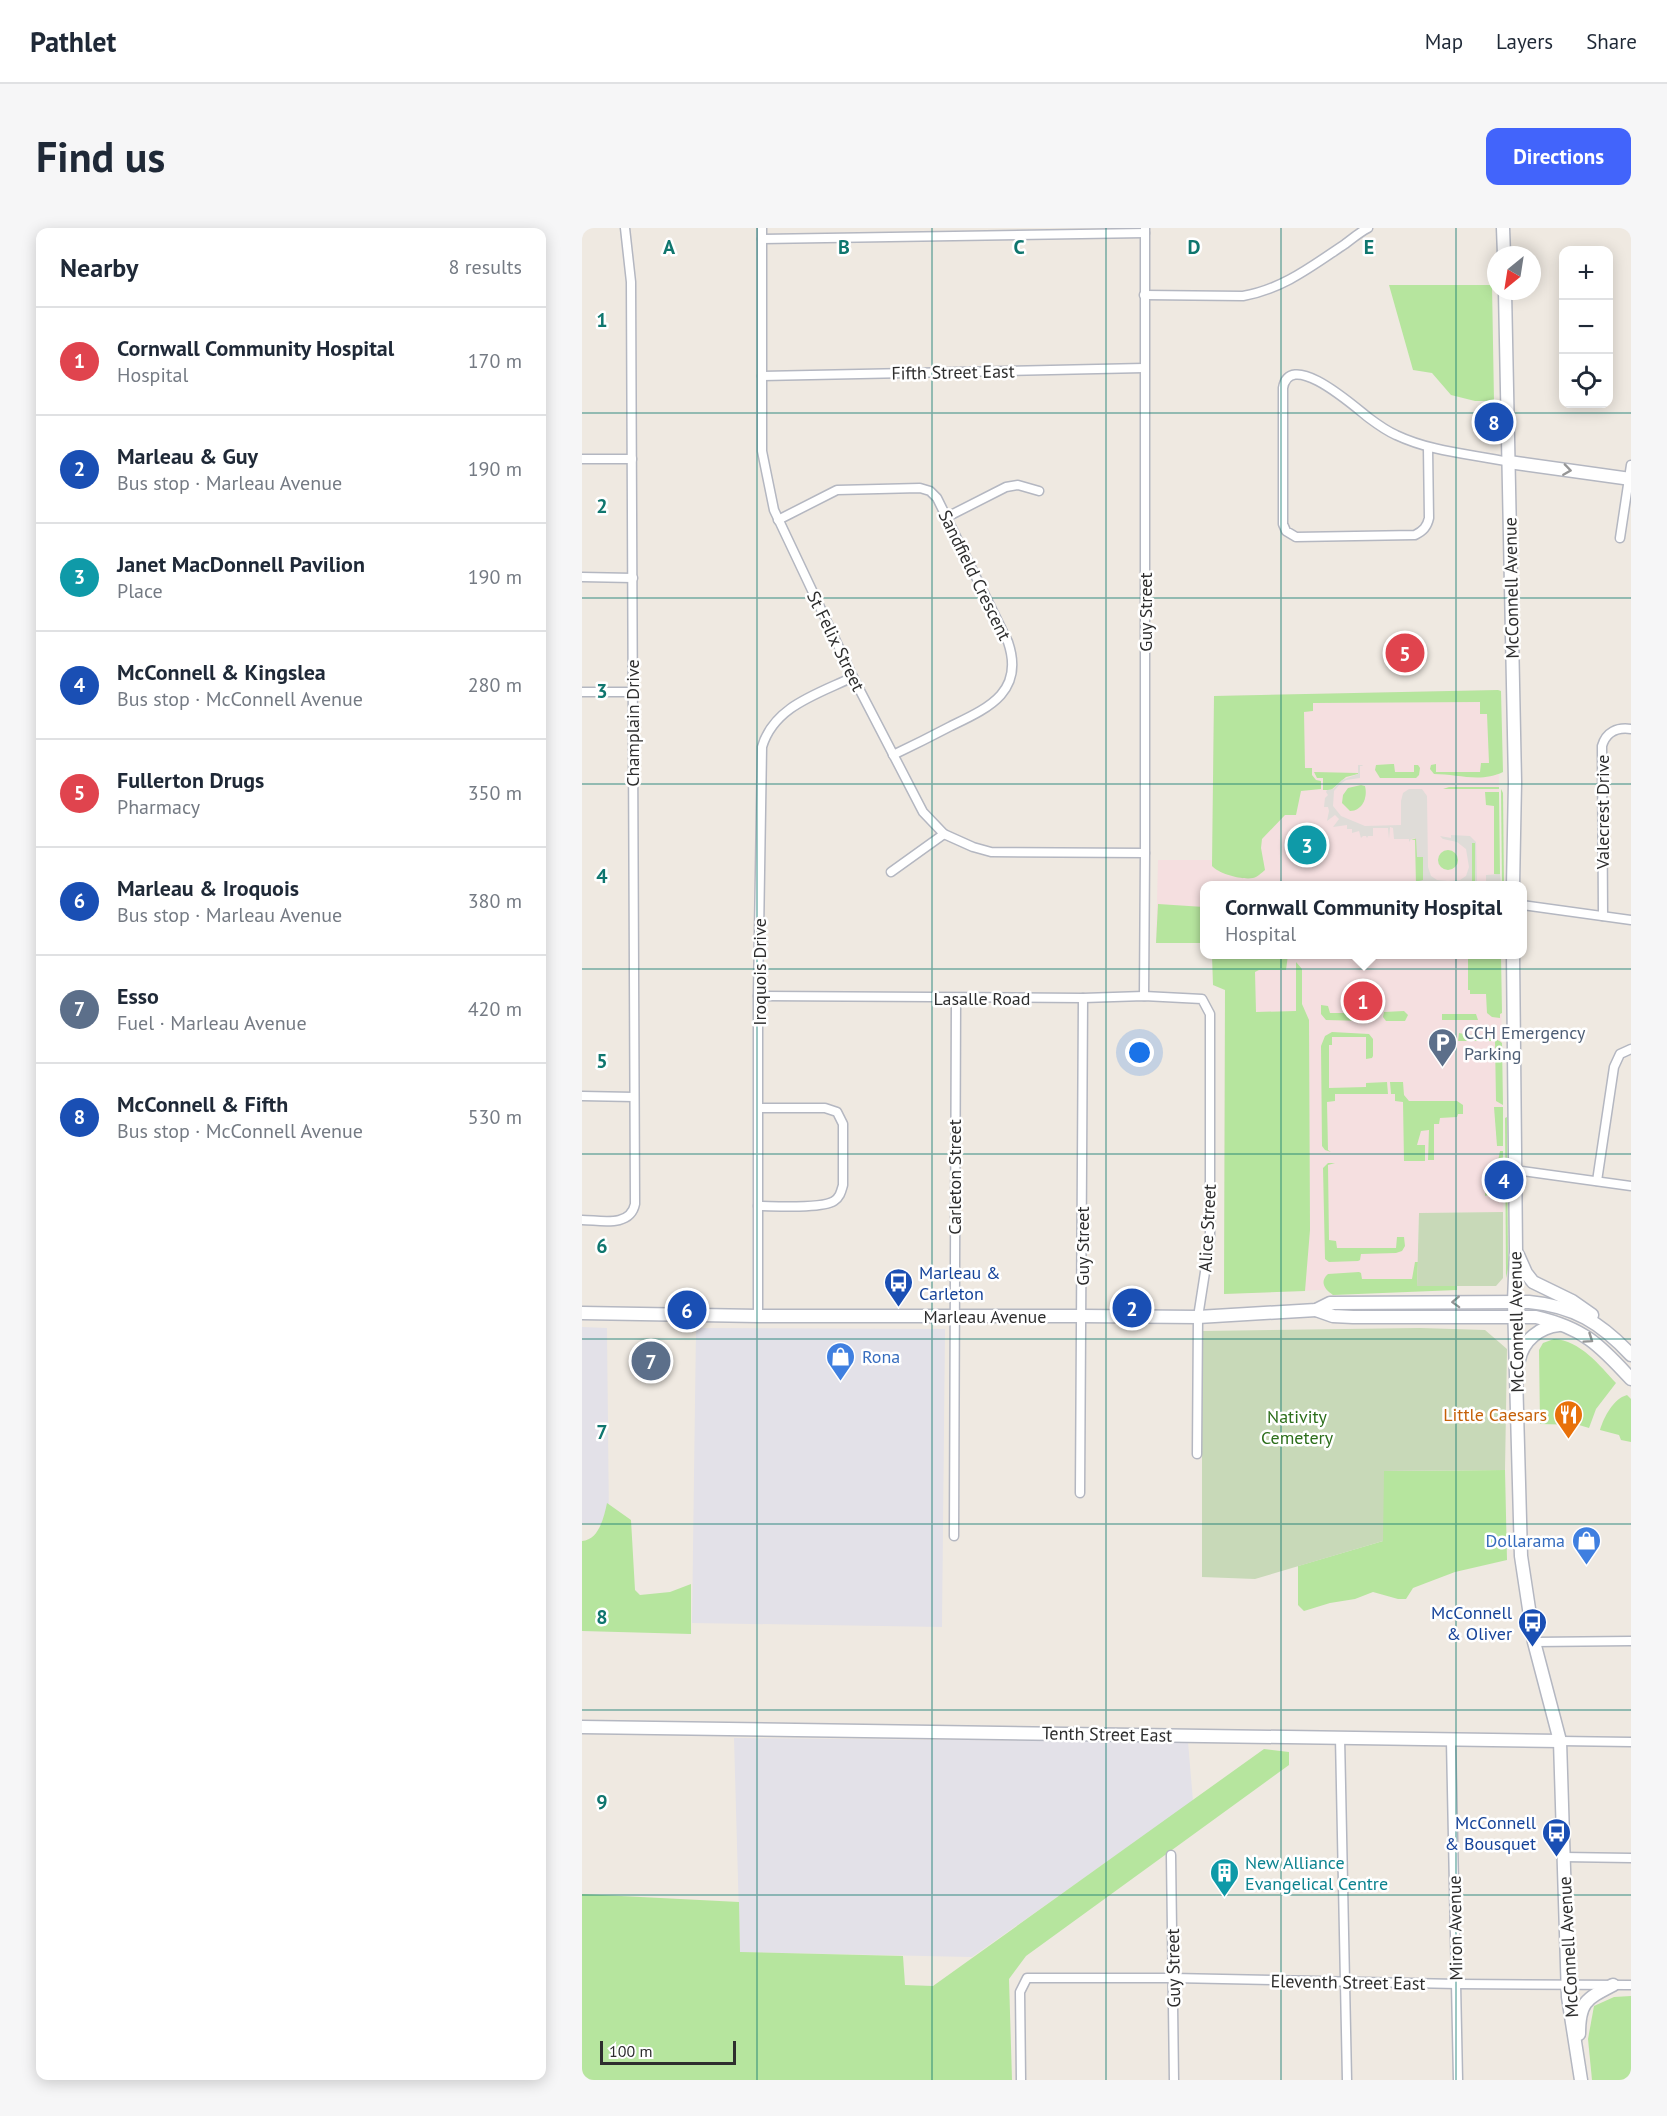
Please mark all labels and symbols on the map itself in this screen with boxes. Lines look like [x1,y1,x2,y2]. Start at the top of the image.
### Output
text: A [663,234,676,260]
text: B [838,234,850,260]
text: C [1013,234,1025,260]
text: D [1188,234,1201,260]
text: E [1364,234,1374,260]
north arrow [1487,246,1541,300]
text: 1 [596,307,608,333]
street label: Fifth Street East [891,359,1015,385]
pin: 8 [1474,400,1514,444]
one-way arrow [1562,463,1571,475]
text: 2 [596,493,608,519]
street label: Sandfield Crescent [933,506,1017,644]
street label: McConnell Avenue [1498,517,1524,659]
street label: Guy Street [1134,572,1157,652]
street label: St Felix Street [802,587,870,695]
pin: 5 [1386,630,1424,676]
street label: Champlain Drive [621,659,644,787]
text: 3 [596,678,608,704]
street label: Valecrest Drive [1591,755,1614,870]
pin: 3 [1288,822,1326,868]
text: 4 [596,863,608,889]
street label: Iroquois Drive [748,918,771,1026]
pin: 1 [1344,978,1382,1024]
street label: Lasalle Road [934,987,1030,1010]
place label: CCH Emergency Parking [1464,1021,1586,1065]
parking icon: CCH Emergency Parking [1427,1026,1459,1068]
your location [1125,1038,1154,1067]
text: 5 [596,1048,608,1074]
street label: Carleton Street [943,1119,966,1235]
pin: 4 [1484,1158,1524,1202]
street label: Alice Street [1193,1183,1221,1273]
street label: Guy Street [1071,1206,1094,1286]
text: 6 [596,1233,608,1259]
street label: McConnell Avenue [1503,1251,1529,1393]
place label: Marleau & Carleton [919,1261,1001,1305]
bus stop icon: Marleau & Carleton [882,1266,914,1308]
pin: 2 [1112,1286,1152,1330]
pin: 6 [668,1288,706,1332]
one-way arrow [1451,1296,1460,1308]
street label: Marleau Avenue [924,1305,1046,1328]
one-way arrow [1583,1332,1594,1343]
pin: 7 [632,1338,670,1384]
shop icon: Rona [825,1340,857,1382]
place label: Rona [862,1345,900,1368]
restaurant icon: Little Caesars [1552,1398,1584,1440]
place label: Little Caesars [1443,1403,1547,1426]
park label: Nativity Cemetery [1261,1405,1334,1449]
text: 7 [596,1419,608,1445]
shop icon: Dollarama [1570,1524,1602,1566]
place label: Dollarama [1486,1529,1565,1552]
place label: McConnell & Oliver [1431,1601,1513,1645]
text: 8 [596,1604,608,1630]
bus stop icon: McConnell & Oliver [1517,1606,1549,1648]
street label: Tenth Street East [1042,1721,1172,1747]
text: 9 [596,1789,608,1815]
place label: McConnell & Bousquet [1444,1811,1537,1855]
bus stop icon: McConnell & Bousquet [1541,1816,1573,1858]
place label: New Alliance Evangelical Centre [1245,1851,1388,1895]
building icon: New Alliance Evangelical Centre [1208,1856,1240,1898]
street label: Miron Avenue [1443,1875,1467,1981]
street label: McConnell Avenue [1553,1876,1583,2018]
street label: Guy Street [1161,1928,1185,2008]
street label: Eleventh Street East [1270,1969,1426,1995]
scale bar [600,2038,736,2066]

